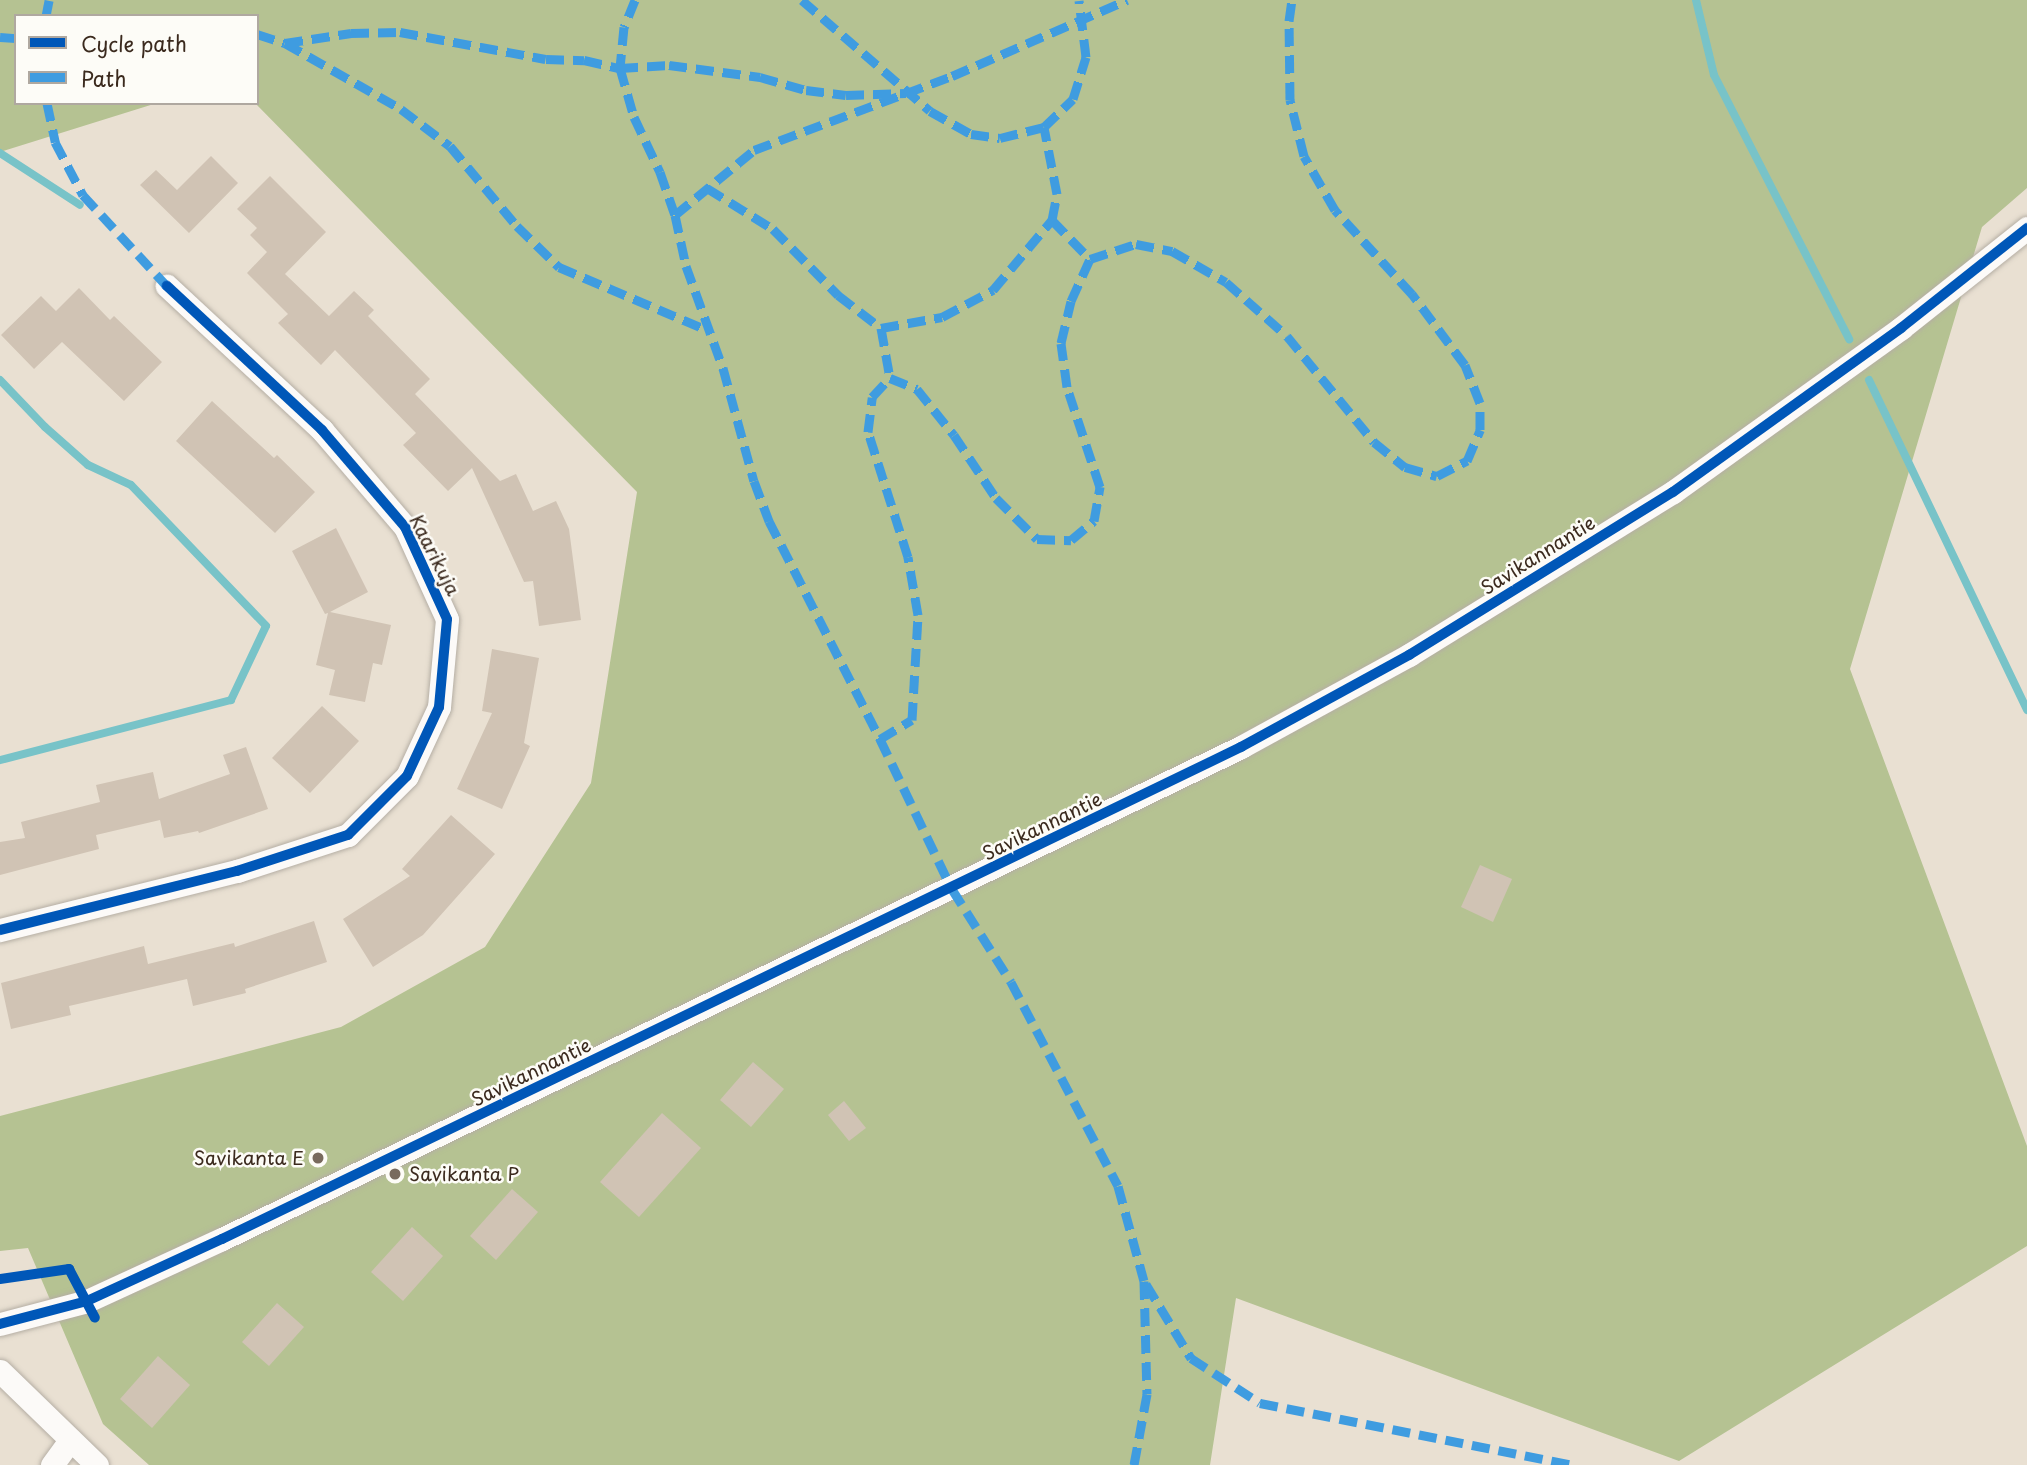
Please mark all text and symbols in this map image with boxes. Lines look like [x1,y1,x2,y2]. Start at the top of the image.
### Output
legend [14,14,259,105]
text: Cycle path [81,27,187,59]
text: Path [81,62,126,94]
street label: Kaarikuja [405,511,465,599]
street label: Savikannantie [1477,511,1599,599]
street label: Savikannantie [979,787,1105,865]
street label: Savikannantie [468,1033,594,1111]
place label: Savikanta E [193,1147,304,1169]
marker: Savikanta E [310,1150,326,1166]
place label: Savikanta P [409,1163,519,1185]
marker: Savikanta P [387,1166,403,1182]

